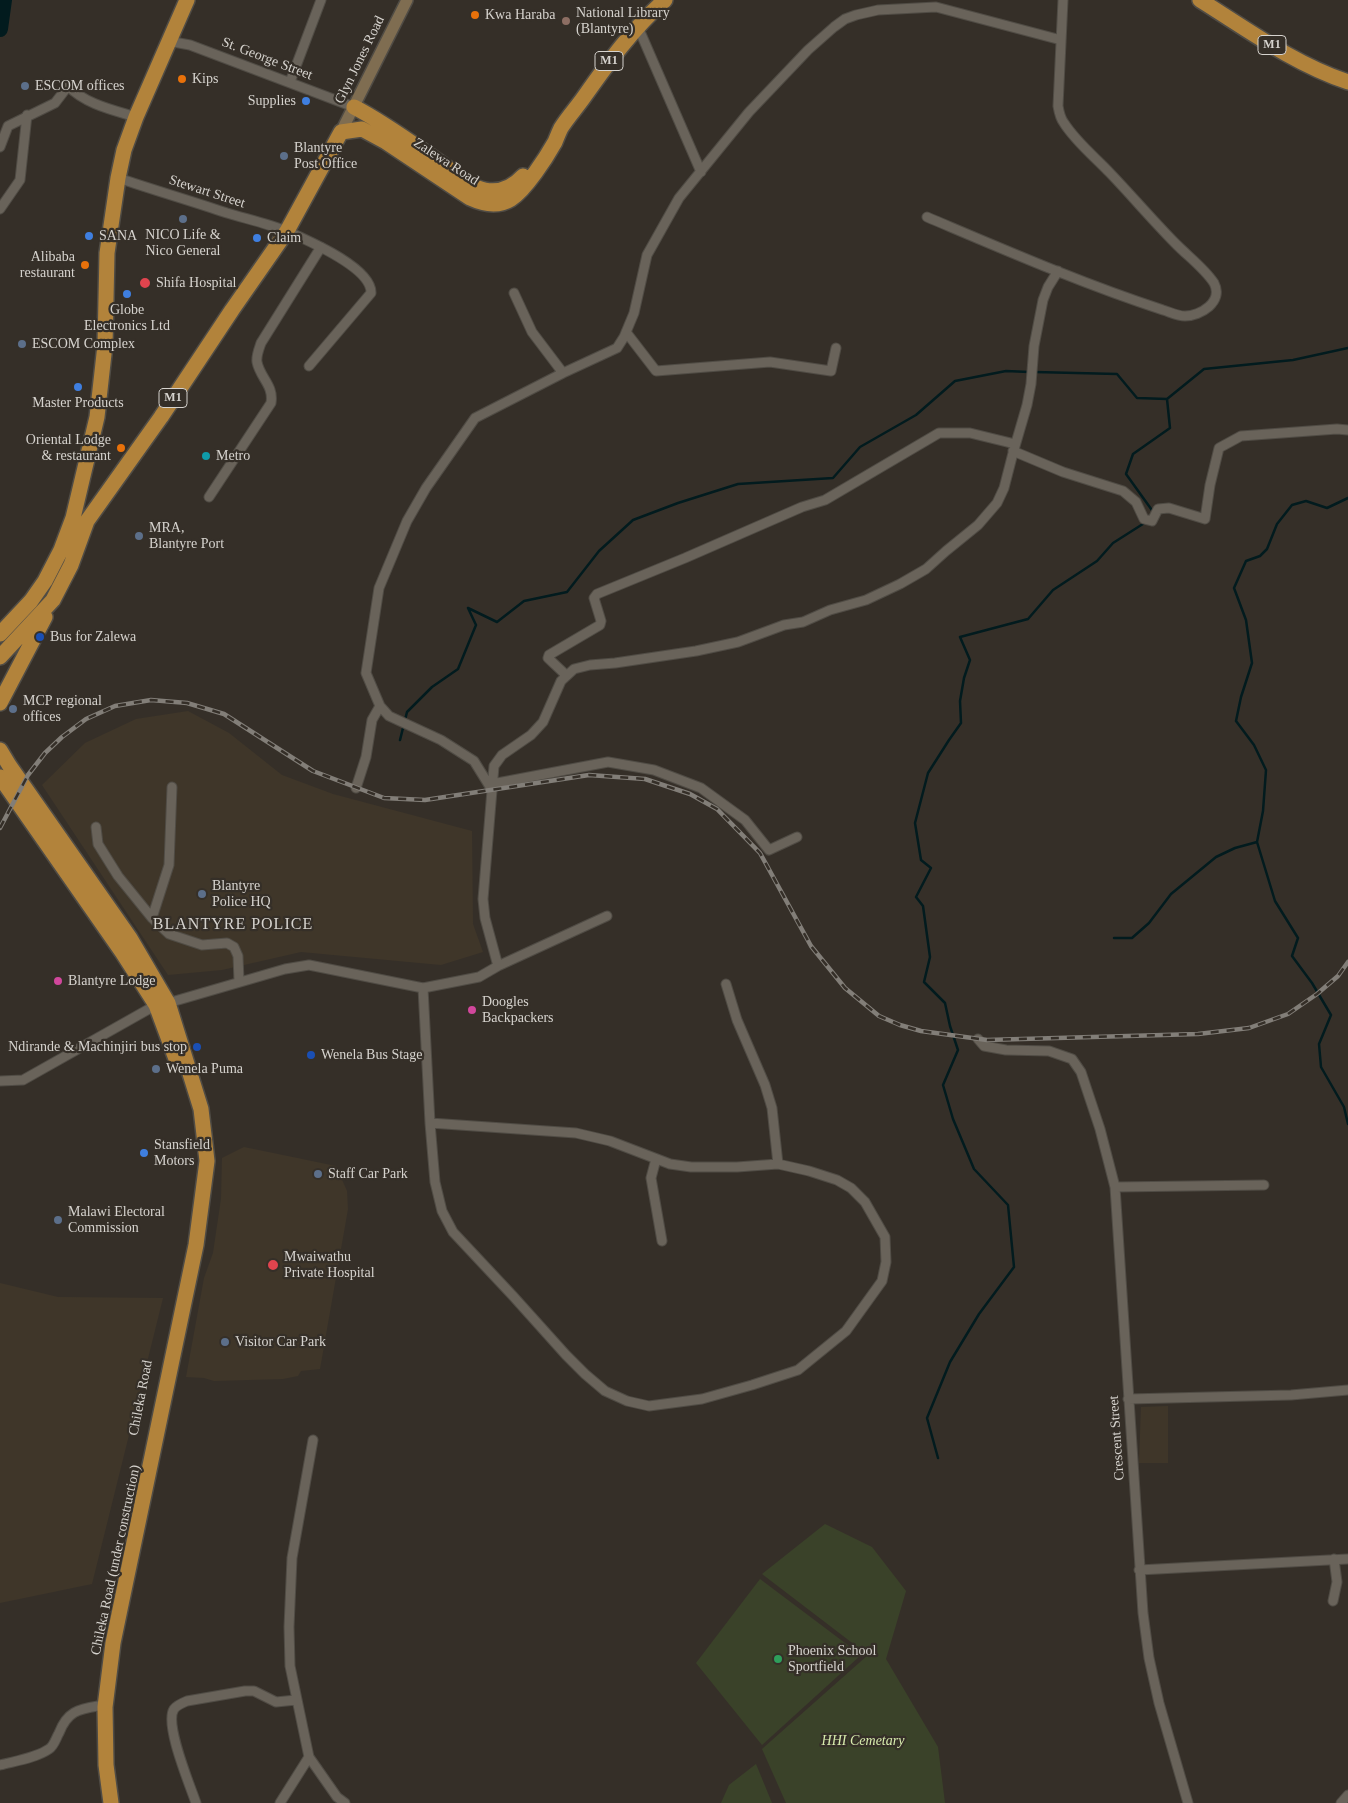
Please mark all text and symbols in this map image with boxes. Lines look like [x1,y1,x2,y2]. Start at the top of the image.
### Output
place label: National Library (Blantyre) [576,5,670,38]
place label: Kwa Haraba [485,7,555,23]
marker: Kwa Haraba [469,9,481,21]
street label: Glyn Jones Road [331,13,389,107]
marker: National Library (Blantyre) [560,15,572,27]
street label: St. George Street [219,34,315,84]
road number: M1 [1258,36,1286,54]
road number: M1 [595,51,623,70]
place label: Kips [192,71,218,87]
marker: Kips [176,73,188,85]
place label: ESCOM offices [35,78,125,94]
marker: ESCOM offices [19,80,31,92]
place label: Supplies [248,93,296,109]
marker: Supplies [300,95,312,107]
street label: Zalewa Road [410,135,482,189]
place label: Blantyre Post Office [294,140,357,172]
marker: Blantyre Post Office [278,150,290,162]
street label: Stewart Street [167,172,247,212]
marker: NICO Life & Nico General [177,213,189,225]
place label: NICO Life & Nico General [145,227,221,260]
place label: SANA [99,228,137,244]
marker: SANA [83,230,95,242]
place label: Claim [267,230,301,246]
marker: Claim [251,232,263,244]
place label: Alibaba restaurant [20,249,75,282]
marker: Alibaba restaurant [79,259,91,271]
place label: Shifa Hospital [156,275,236,291]
marker: Shifa Hospital [138,276,152,290]
marker: Globe Electronics Ltd [121,288,133,300]
place label: Globe Electronics Ltd [84,302,170,334]
place label: ESCOM Complex [32,336,135,352]
marker: ESCOM Complex [16,338,28,350]
marker: Master Products [72,381,84,393]
road number: M1 [159,388,187,408]
place label: Master Products [32,395,124,411]
place label: Oriental Lodge & restaurant [26,432,111,464]
marker: Oriental Lodge & restaurant [115,442,127,454]
place label: Metro [216,448,250,464]
marker: Metro [200,450,212,462]
place label: MRA, Blantyre Port [149,520,224,552]
marker: MRA, Blantyre Port [133,530,145,542]
place label: Bus for Zalewa [50,629,136,645]
marker: Bus for Zalewa [34,631,46,643]
place label: MCP regional offices [23,693,102,726]
marker: MCP regional offices [7,703,19,715]
place label: Blantyre Police HQ [212,878,271,910]
marker: Blantyre Police HQ [196,888,208,900]
district label: BLANTYRE POLICE [151,915,315,935]
place label: Blantyre Lodge [68,973,155,989]
marker: Blantyre Lodge [52,975,64,987]
place label: Doogles Backpackers [482,994,554,1026]
marker: Doogles Backpackers [466,1004,478,1016]
place label: Ndirande & Machinjiri bus stop [8,1039,187,1055]
marker: Ndirande & Machinjiri bus stop [191,1041,203,1053]
place label: Wenela Bus Stage [321,1047,423,1063]
marker: Wenela Bus Stage [305,1049,317,1061]
place label: Wenela Puma [166,1061,243,1077]
marker: Wenela Puma [150,1063,162,1075]
place label: Stansfield Motors [154,1137,210,1170]
marker: Stansfield Motors [138,1147,150,1159]
place label: Staff Car Park [328,1166,408,1182]
marker: Staff Car Park [312,1168,324,1180]
place label: Malawi Electoral Commission [68,1204,165,1236]
marker: Malawi Electoral Commission [52,1214,64,1226]
place label: Mwaiwathu Private Hospital [284,1249,375,1282]
marker: Mwaiwathu Private Hospital [266,1258,280,1272]
place label: Visitor Car Park [235,1334,326,1350]
marker: Visitor Car Park [219,1336,231,1348]
street label: Chileka Road [125,1359,157,1437]
street label: Crescent Street [1106,1395,1128,1481]
street label: Chileka Road (under construction) [88,1463,144,1657]
place label: Phoenix School Sportfield [788,1643,876,1675]
marker: Phoenix School Sportfield [772,1653,784,1665]
park label: HHI Cemetary [822,1733,904,1749]

